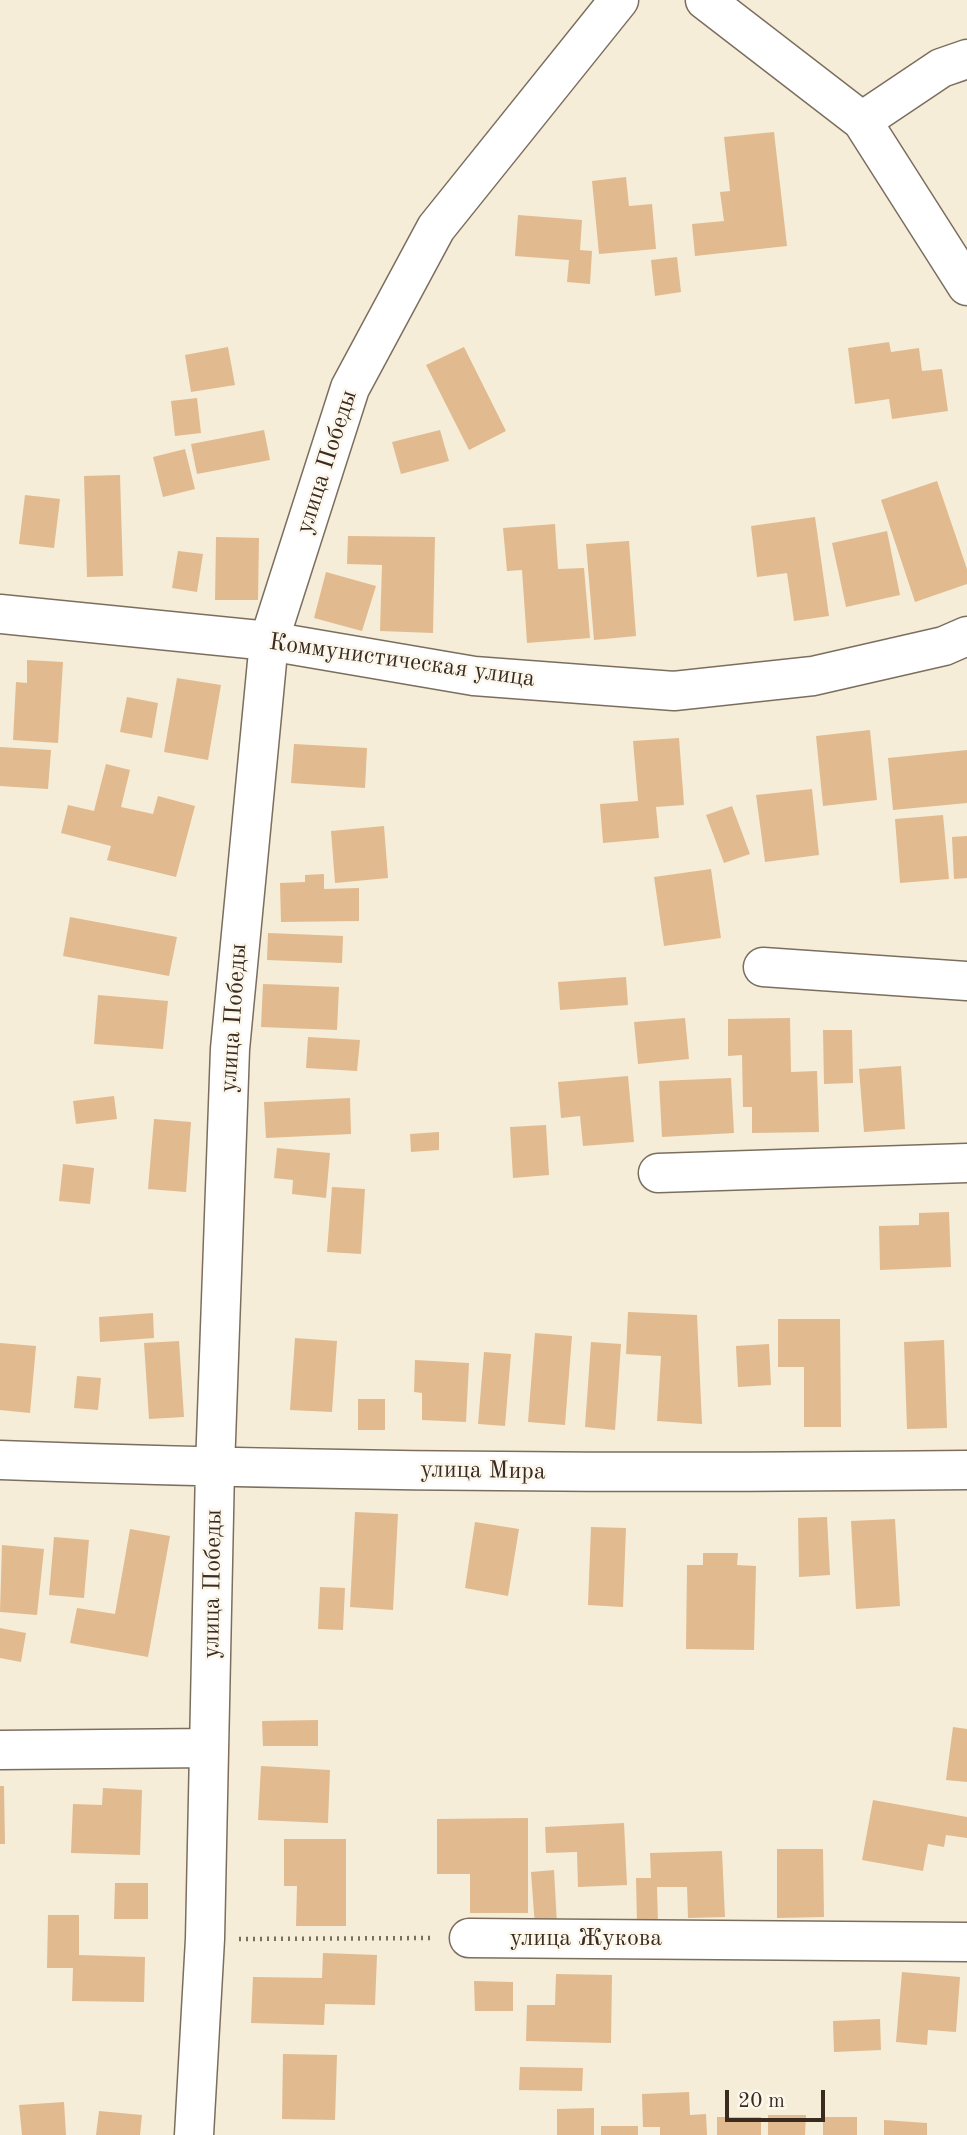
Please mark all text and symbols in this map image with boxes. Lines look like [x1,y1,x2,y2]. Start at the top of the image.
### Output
street label: улица Победы [290,386,364,538]
street label: Коммунистическая улица [267,628,537,694]
street label: улица Победы [214,942,254,1094]
street label: улица Мира [420,1456,546,1486]
street label: улица Победы [197,1509,229,1659]
street label: улица Жукова [510,1925,662,1953]
scale bar [729,2076,829,2120]
text: 20 m [738,2091,785,2112]

